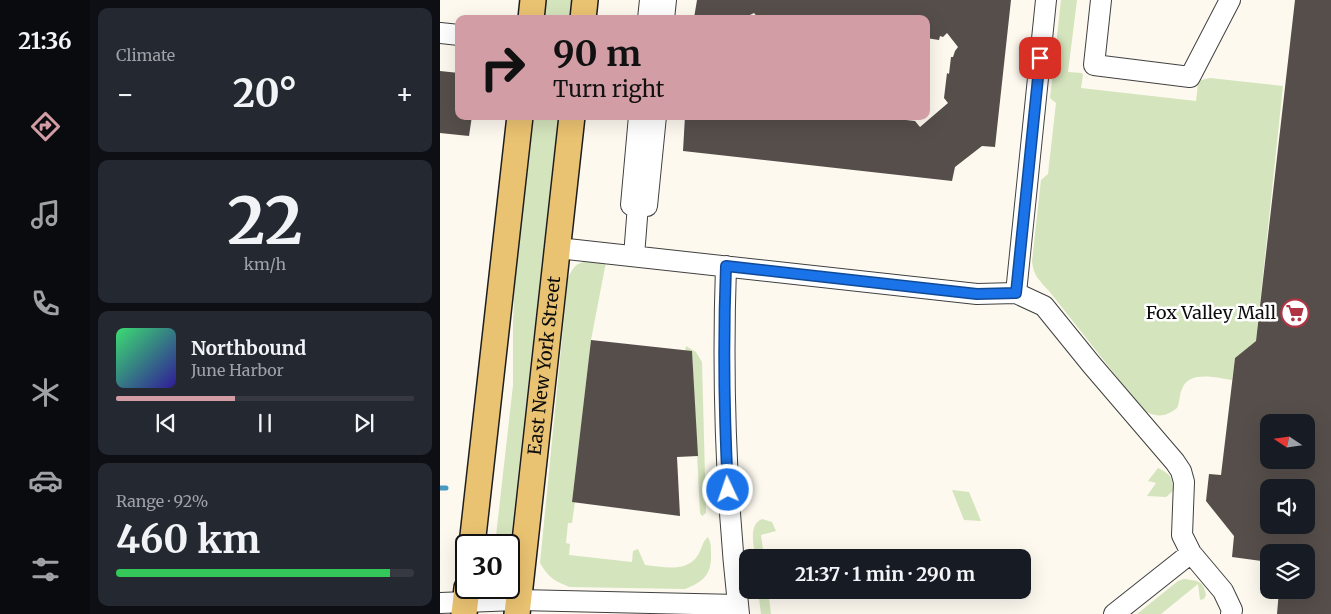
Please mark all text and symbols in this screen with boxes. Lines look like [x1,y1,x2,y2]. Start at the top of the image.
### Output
text: 21:36 [18,27,72,55]
text: 90 m [553,32,641,76]
icon: right [470,35,535,100]
pin [1019,37,1061,79]
icon: arrive [1026,44,1054,72]
text: Climate [116,45,175,65]
text: 20° [233,70,297,117]
text: Turn right [553,75,664,103]
text: − [116,76,135,112]
text: + [395,76,414,112]
icon: directions [28,109,63,144]
text: 22 [227,180,303,262]
icon: music [28,197,63,232]
text: km/h [244,254,286,274]
street label: East New York Street [523,275,565,456]
icon: phone [28,286,63,321]
supermarket icon: Fox Valley Mall [1280,298,1310,328]
place label: Fox Valley Mall [1146,301,1276,324]
text: Northbound [191,336,306,360]
text: June Harbor [191,360,284,380]
icon: climate [28,375,63,410]
icon: previous [152,409,180,437]
icon: pause [251,409,279,437]
icon: next [350,409,378,437]
north arrow [1260,414,1315,469]
map controls [1260,414,1315,599]
icon: car [28,463,63,498]
position arrow [701,463,753,515]
button: sound [1260,479,1315,534]
text: Range · 92% [116,491,208,511]
text: 460 km [116,516,260,563]
speed limit sign: 30 [455,534,520,599]
button: layers [1260,544,1315,599]
icon: filters [28,552,63,587]
text: 21:37 · 1 min · 290 m [795,562,975,586]

